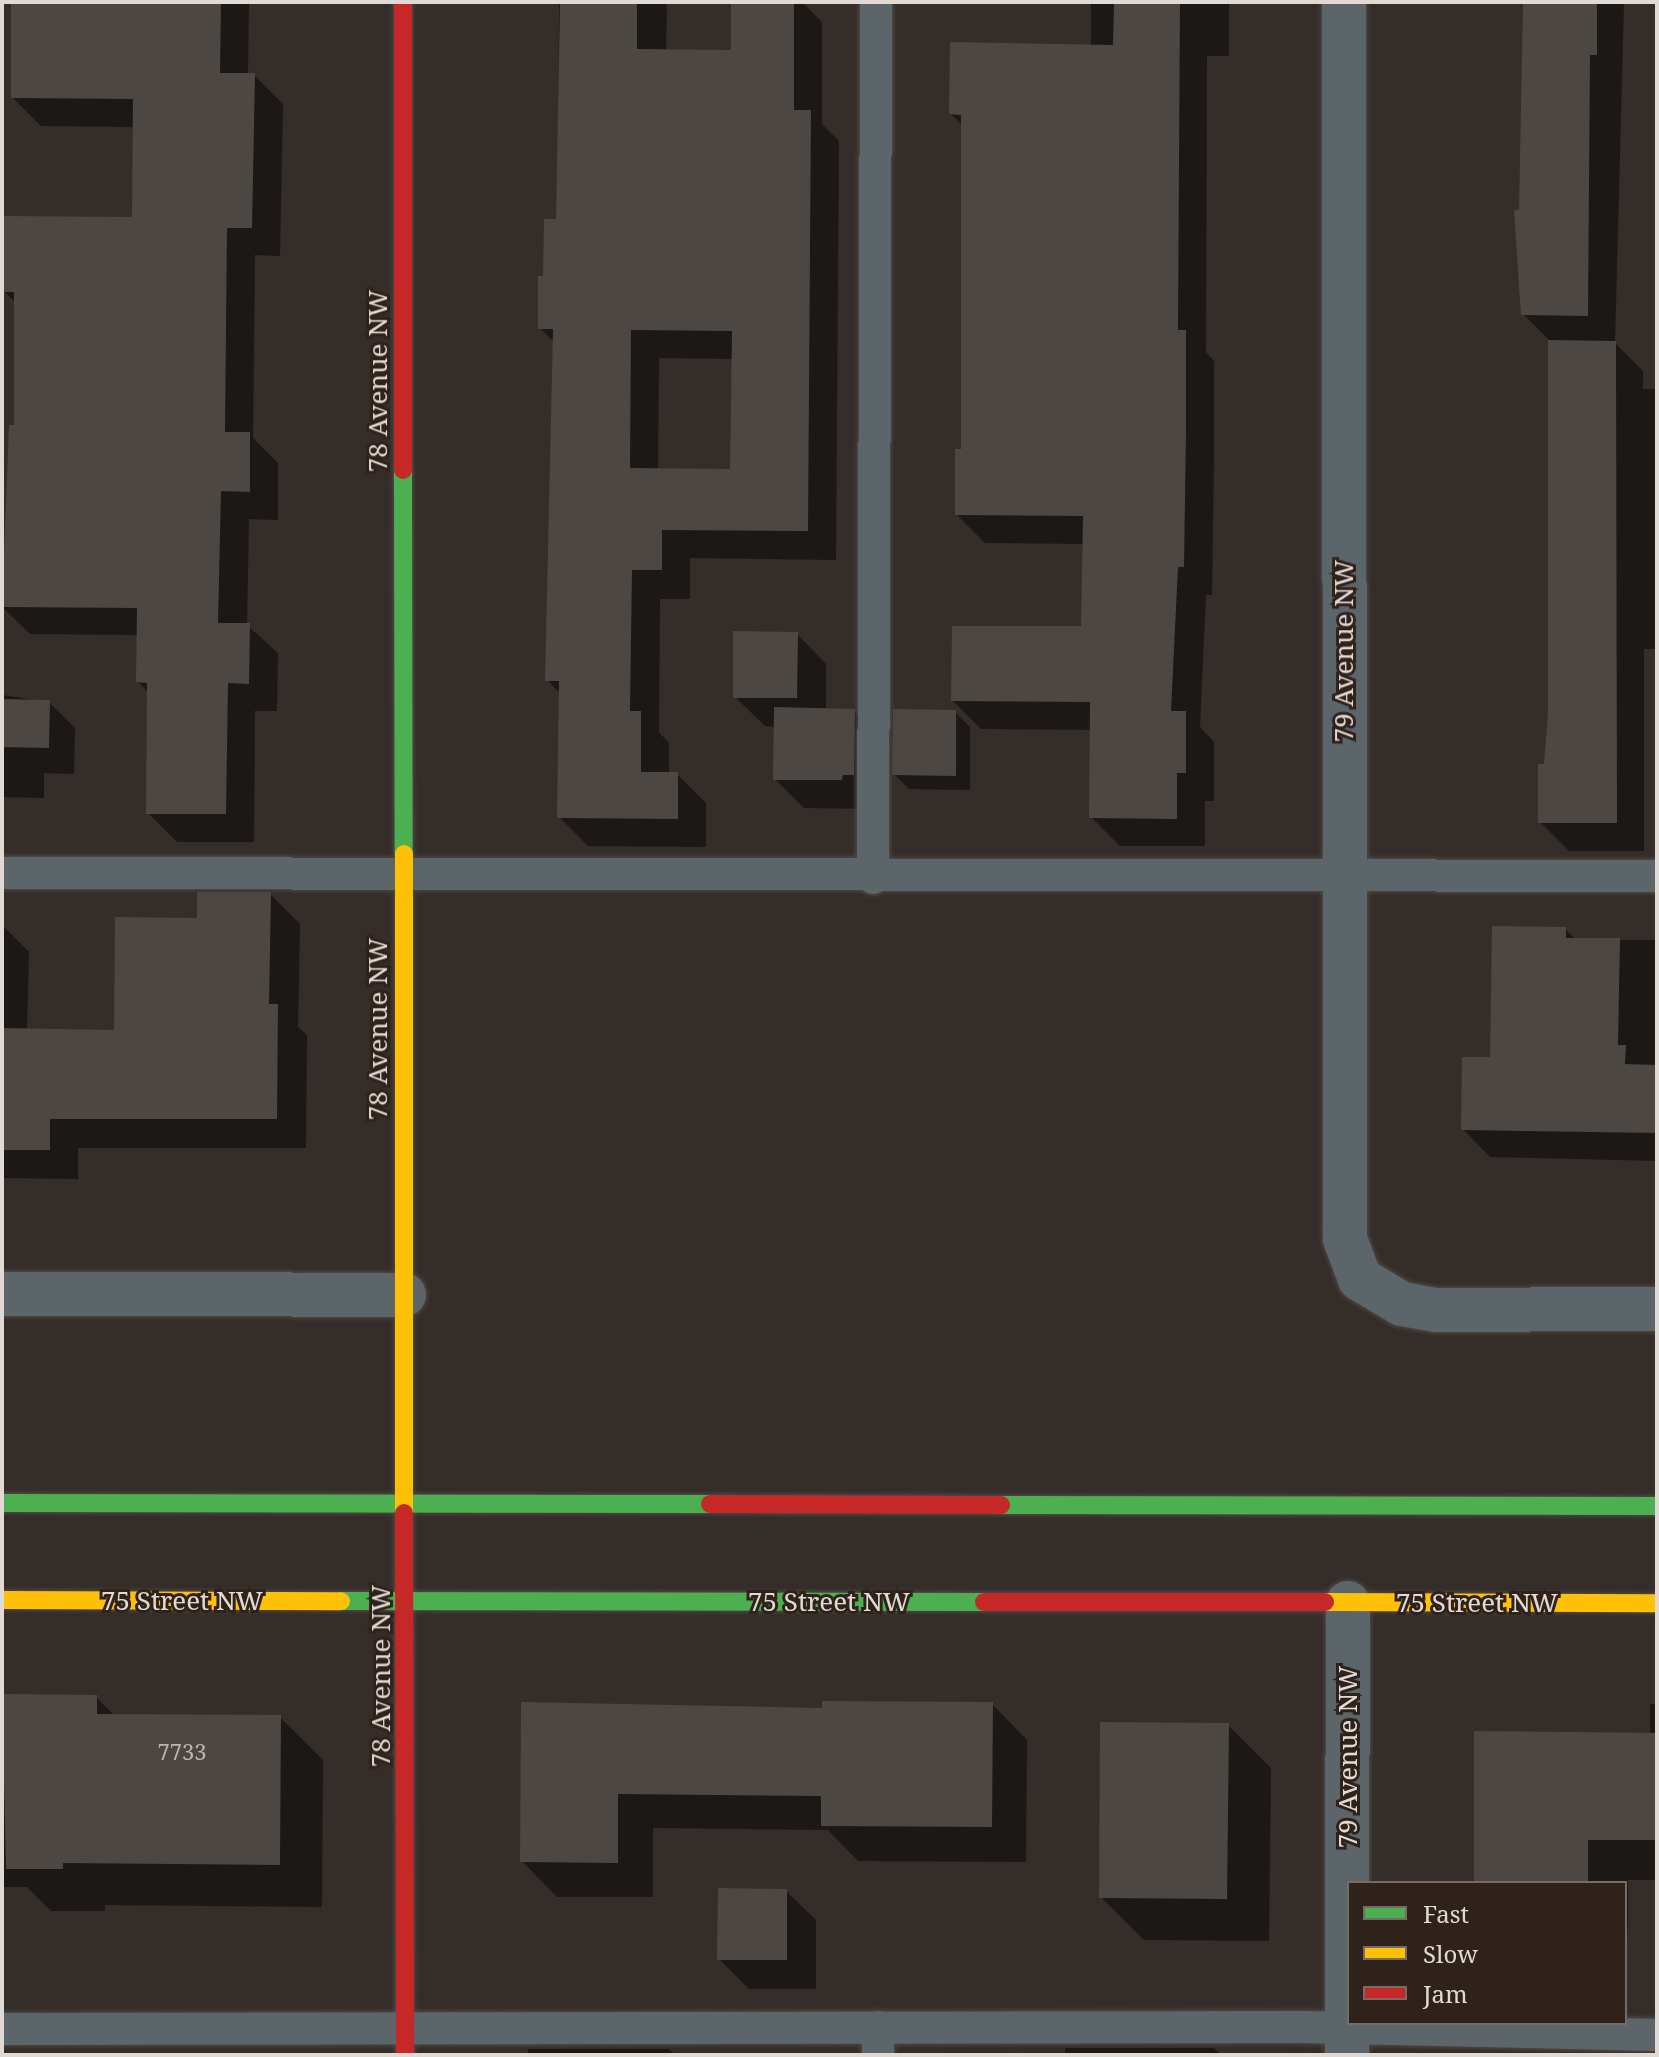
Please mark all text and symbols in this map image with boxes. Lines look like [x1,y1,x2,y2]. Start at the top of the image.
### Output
street label: 78 Avenue NW [362,290,394,472]
street label: 79 Avenue NW [1328,560,1360,742]
street label: 78 Avenue NW [362,938,394,1120]
street label: 75 Street NW [101,1585,263,1617]
street label: 78 Avenue NW [365,1585,397,1767]
street label: 75 Street NW [748,1586,910,1618]
street label: 75 Street NW [1396,1587,1558,1619]
street label: 79 Avenue NW [1332,1666,1364,1848]
house number: 7733 [157,1739,207,1765]
legend [1347,1881,1627,2025]
text: Fast [1423,1897,1469,1930]
text: Slow [1423,1937,1478,1970]
text: Jam [1423,1977,1468,2010]

